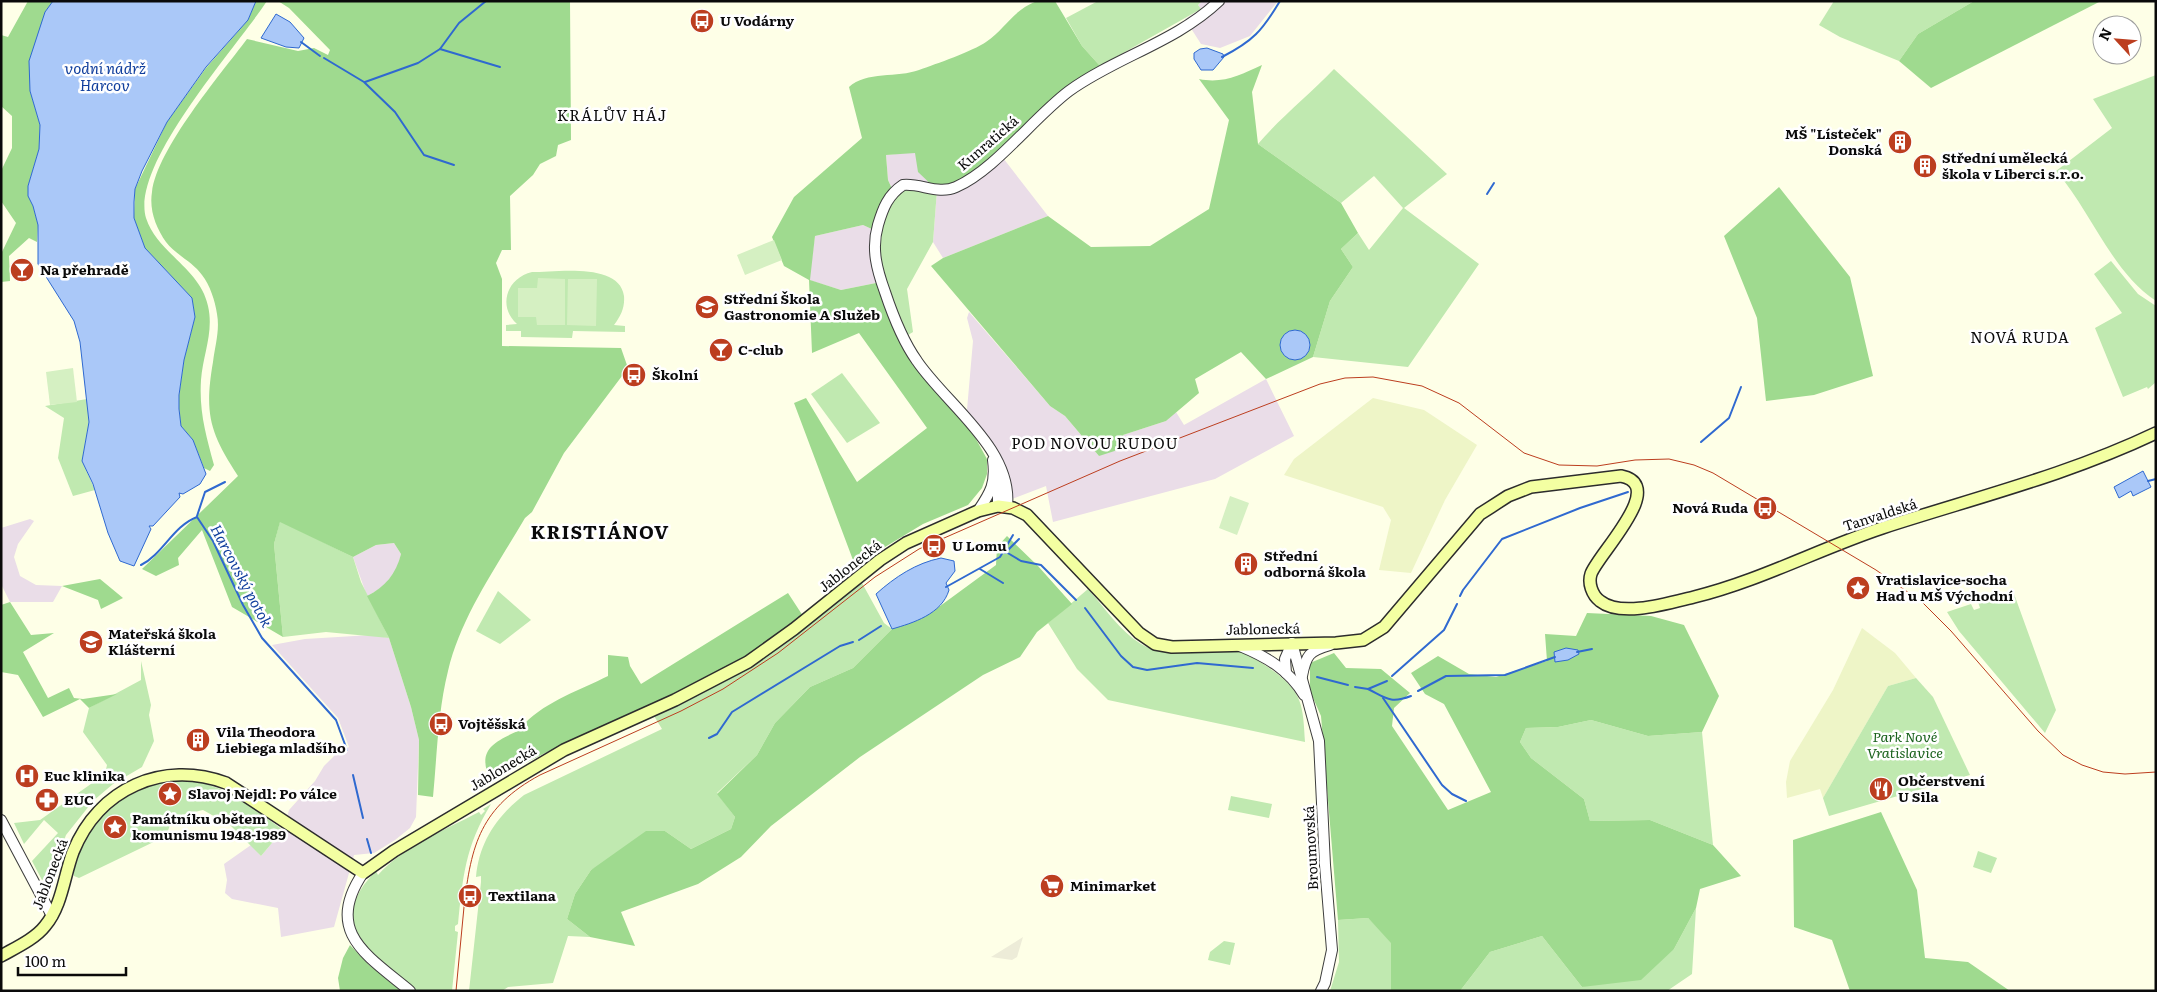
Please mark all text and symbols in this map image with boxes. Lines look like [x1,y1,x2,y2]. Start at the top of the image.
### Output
bus stop icon: U Vodárny [689,8,715,34]
place label: U Vodárny [720,10,795,30]
north arrow [2092,15,2142,65]
text: N [2093,24,2116,44]
water label: vodní nádrž Harcov [64,56,146,96]
district label: KRÁLŮV HÁJ [557,103,667,126]
street label: Kunratická [952,110,1023,174]
place label: MŠ "Lísteček" Donská [1785,123,1883,159]
building icon: MŠ "Lísteček" Donská [1887,129,1913,155]
place label: Střední umělecká škola v Liberci s.r.o. [1942,147,2084,183]
building icon: Střední umělecká škola v Liberci s.r.o. [1912,153,1938,179]
bar icon: Na přehradě [9,257,35,283]
place label: Na přehradě [40,259,129,279]
place label: Střední Škola Gastronomie A Služeb [724,288,880,324]
school or university icon: Střední Škola Gastronomie A Služeb [694,294,720,320]
district label: NOVÁ RUDA [1970,325,2070,348]
bar icon: C-club [708,337,734,363]
place label: C-club [738,339,783,359]
bus stop icon: Školní [621,362,647,388]
place label: Školní [652,364,698,384]
district label: POD NOVOU RUDOU [1011,431,1179,454]
street label: Tanvaldská [1840,493,1920,535]
bus stop icon: Nová Ruda [1752,495,1778,521]
place label: Nová Ruda [1672,497,1749,517]
district label: KRISTIÁNOV [530,517,670,545]
water label: Harcovský potok [206,520,279,632]
bus stop icon: U Lomu [921,533,947,559]
street label: Jablonecká [814,534,885,596]
place label: U Lomu [952,535,1007,555]
place label: Střední odborná škola [1264,545,1367,581]
building icon: Střední odborná škola [1233,551,1259,577]
place label: Vratislavice-socha Had u MŠ Východní [1876,569,2013,605]
place icon: Vratislavice-socha Had u MŠ Východní [1845,575,1871,601]
street label: Jablonecká [1225,617,1301,639]
place label: Mateřská škola Klášterní [108,623,217,659]
school or university icon: Mateřská škola Klášterní [78,629,104,655]
bus stop icon: Vojtěšská [428,711,454,737]
place label: Vojtěšská [458,713,527,733]
place label: Vila Theodora Liebiega mladšího [216,721,346,757]
park label: Park Nové Vratislavice [1867,726,1943,762]
building icon: Vila Theodora Liebiega mladšího [185,727,211,753]
street label: Jablonecká [465,739,540,795]
hospital icon: Euc klinika [14,763,40,789]
place label: Euc klinika [44,765,126,785]
place label: Občerstvení U Sila [1898,770,1985,806]
restaurant icon: Občerstvení U Sila [1868,776,1894,802]
place icon: Slavoj Nejdl: Po válce [157,781,183,807]
place label: Slavoj Nejdl: Po válce [188,783,337,803]
pharmacy icon: EUC [34,787,60,813]
place label: EUC [64,789,94,809]
street label: Broumovská [1298,805,1322,891]
place label: Památníku obětem komunismu 1948-1989 [132,808,286,844]
place icon: Památníku obětem komunismu 1948-1989 [102,814,128,840]
street label: Jablonecká [26,835,72,912]
supermarket icon: Minimarket [1039,873,1065,899]
place label: Minimarket [1070,875,1157,895]
bus stop icon: Textilana [457,883,483,909]
place label: Textilana [488,885,557,905]
scale bar [18,944,125,976]
text: 100 m [25,949,66,972]

